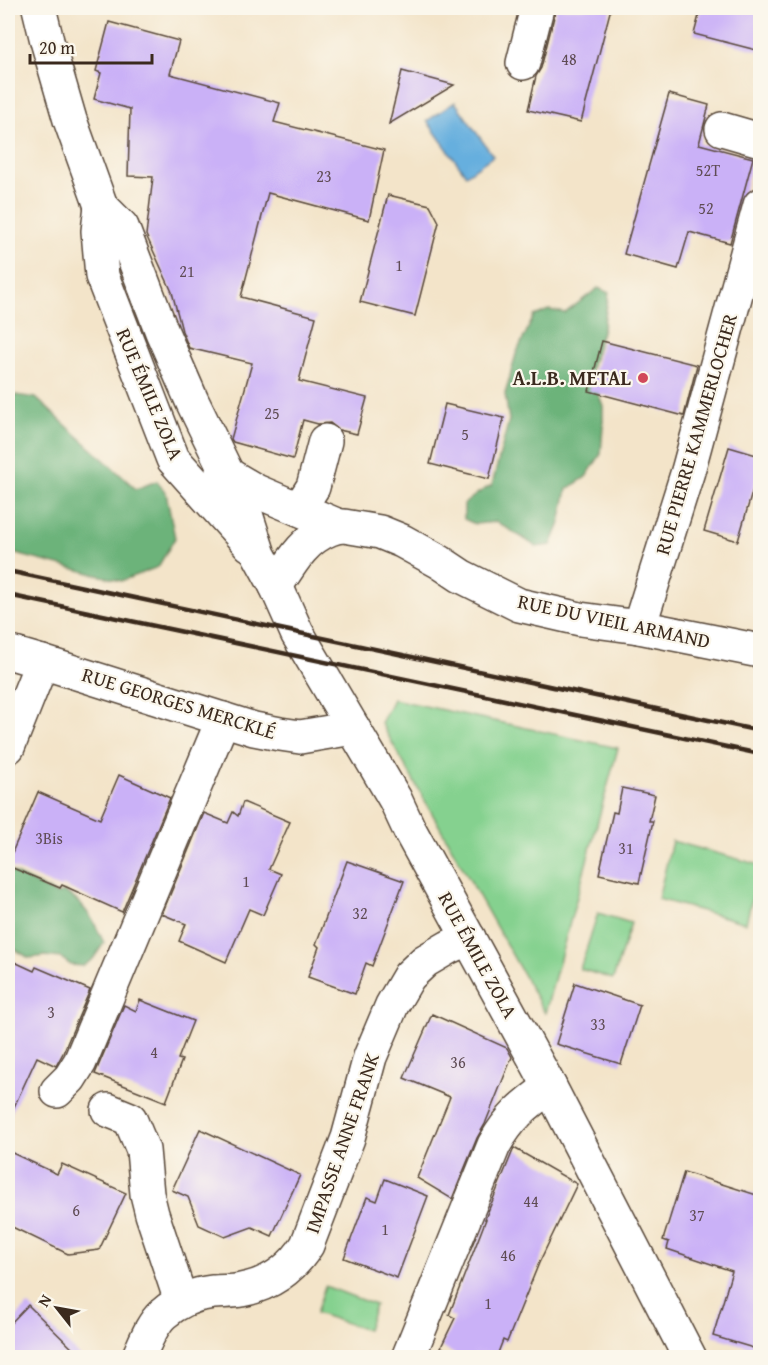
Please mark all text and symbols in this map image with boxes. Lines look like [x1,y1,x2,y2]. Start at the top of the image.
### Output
scale bar [30,27,152,65]
text: 20 m [39,34,75,61]
house number: 48 [561,47,577,71]
house number: 52T [696,158,720,182]
house number: 23 [316,164,332,188]
house number: 52 [698,196,714,220]
house number: 1 [395,253,403,277]
house number: 21 [179,259,195,283]
street label: RUE PIERRE KAMMERLOCHER [647,309,744,558]
street label: RUE ÉMILE ZOLA [110,323,191,464]
place label: A.L.B. METAL [512,363,632,392]
marker: A.L.B. METAL [636,371,650,385]
house number: 25 [264,401,280,425]
house number: 5 [461,422,469,446]
street label: RUE DU VIEIL ARMAND [515,586,713,655]
street label: RUE GEORGES MERCKLÉ [79,659,280,746]
house number: 3Bis [35,826,63,850]
house number: 31 [618,836,634,860]
house number: 1 [242,869,250,893]
street label: RUE ÉMILE ZOLA [432,886,525,1023]
house number: 32 [352,901,368,925]
house number: 3 [47,1000,55,1024]
house number: 33 [590,1012,606,1036]
house number: 4 [150,1040,158,1064]
street label: IMPASSE ANNE FRANK [297,1048,386,1237]
house number: 36 [450,1050,466,1074]
house number: 44 [523,1189,539,1213]
house number: 6 [72,1198,80,1222]
house number: 37 [689,1203,705,1227]
house number: 1 [381,1217,389,1241]
house number: 46 [500,1243,516,1267]
north arrow [27,1278,87,1338]
text: N [31,1289,57,1311]
house number: 1 [484,1291,492,1315]

